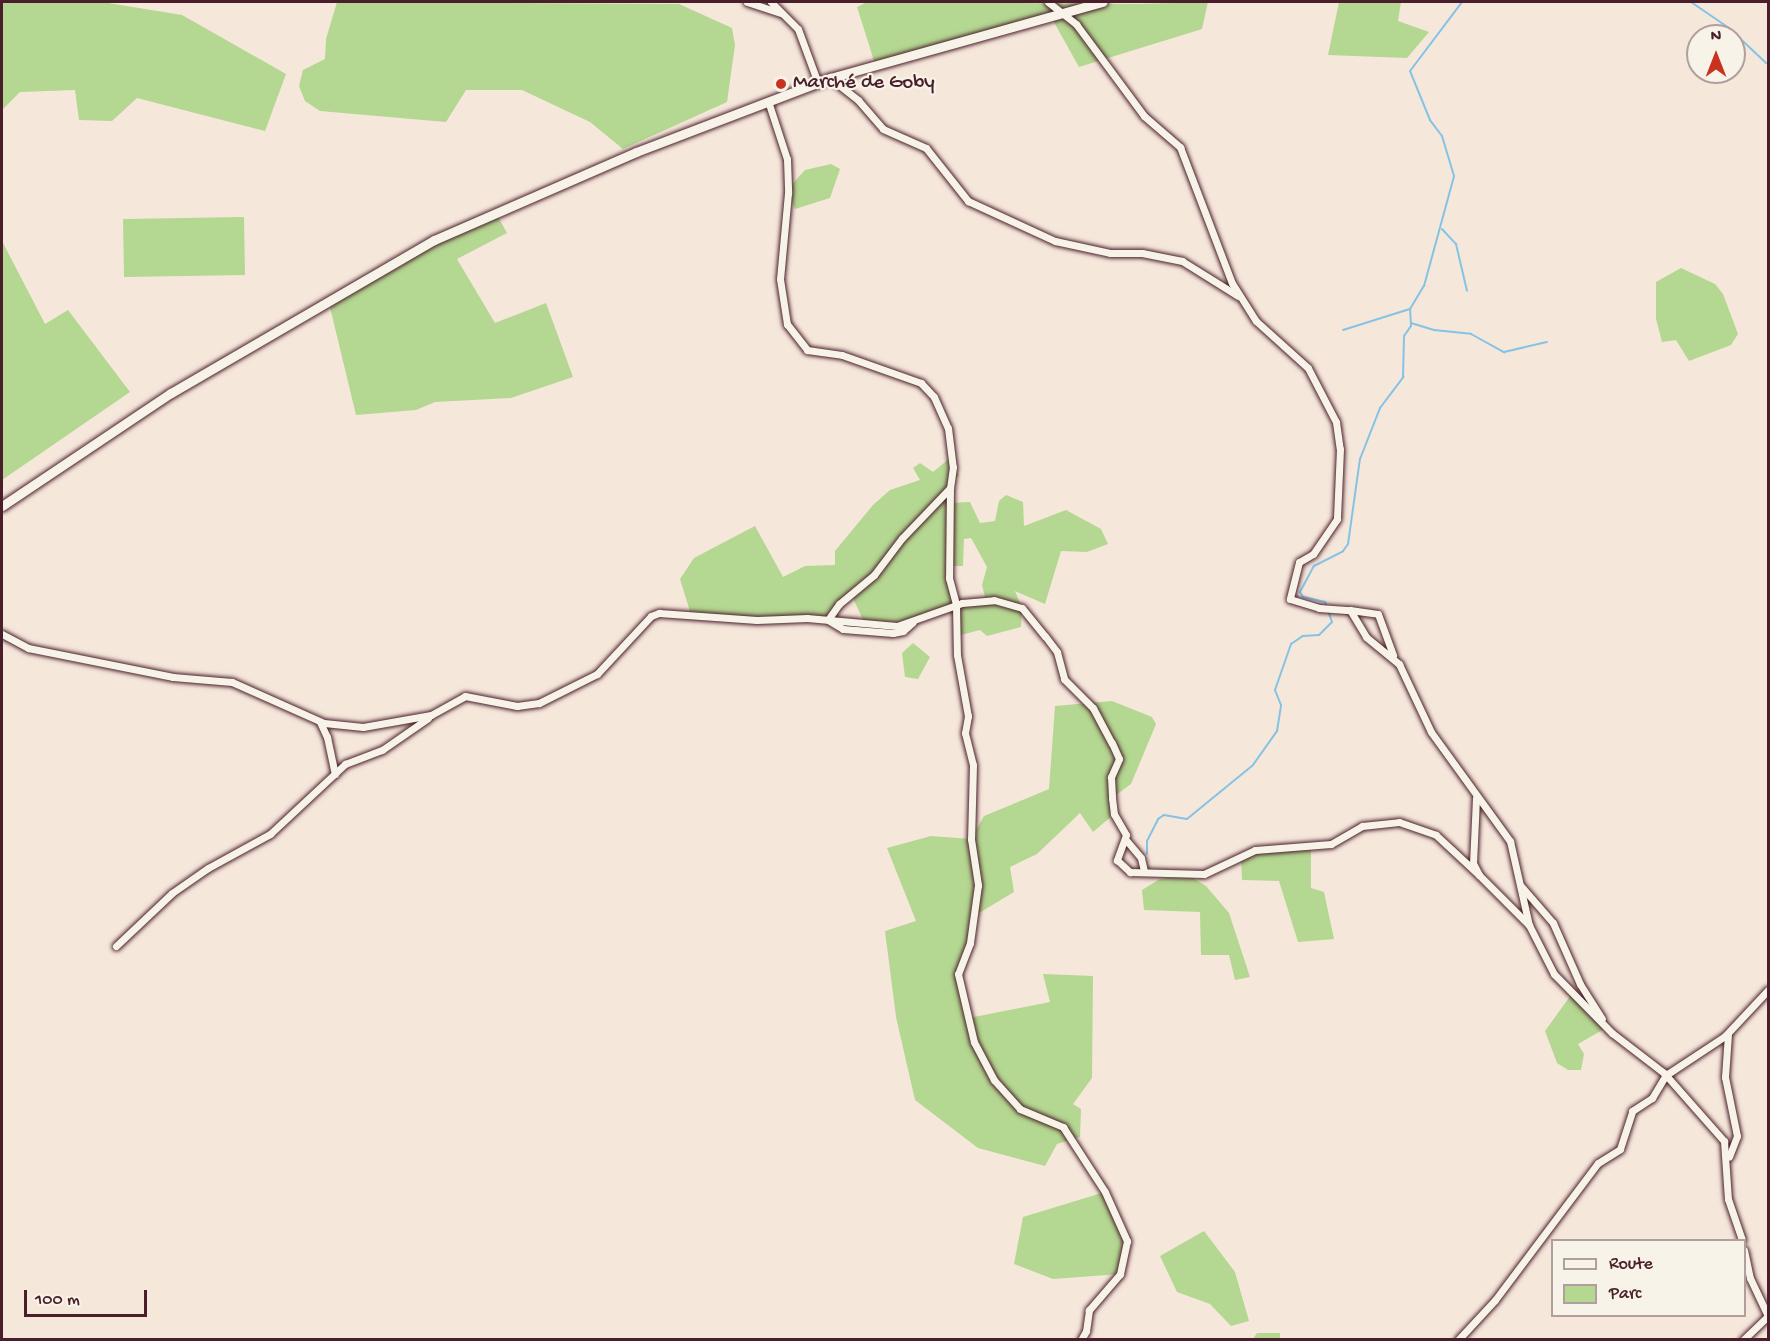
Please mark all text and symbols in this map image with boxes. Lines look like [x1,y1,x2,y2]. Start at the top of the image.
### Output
north arrow [1686,24,1746,84]
text: N [1711,28,1721,47]
place label: Marché de Goby [793,71,935,97]
marker: Marché de Goby [774,77,788,91]
legend [1551,1239,1746,1317]
text: Route [1609,1254,1653,1275]
scale bar [27,1278,150,1316]
text: Parc [1609,1284,1641,1305]
text: 100 m [35,1290,80,1311]

